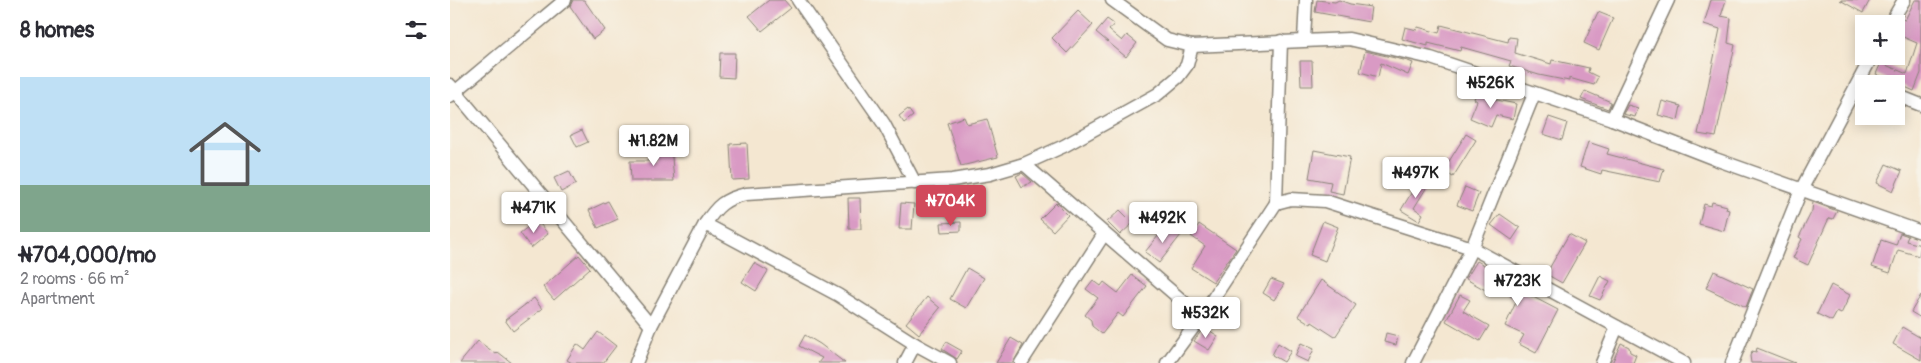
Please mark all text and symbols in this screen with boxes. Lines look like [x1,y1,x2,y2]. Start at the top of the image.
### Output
map controls [1855,15,1905,125]
button: + [1855,15,1905,65]
icon: filters [402,16,430,44]
text: 8 homes [20,17,94,44]
pin: ₦526K [1456,66,1526,109]
text: ₦526K [1468,73,1514,93]
button: − [1855,75,1905,125]
icon: home [180,109,270,199]
pin: ₦1.82M [613,124,695,167]
text: ₦1.82M [630,131,678,151]
pin: ₦497K [1381,156,1451,199]
text: ₦497K [1393,163,1439,183]
pin: ₦704K [916,184,986,227]
text: ₦704K [927,191,975,211]
pin: ₦471K [499,192,569,234]
text: ₦471K [512,198,556,218]
pin: ₦492K [1128,202,1198,244]
text: ₦492K [1140,208,1186,228]
text: ₦704,000/mo [20,242,156,269]
pin: ₦723K [1483,264,1553,307]
text: 2 rooms · 66 m² [20,269,130,289]
text: ₦723K [1495,271,1541,291]
text: Apartment [20,289,95,309]
pin: ₦532K [1171,296,1241,339]
text: ₦532K [1183,303,1229,323]

